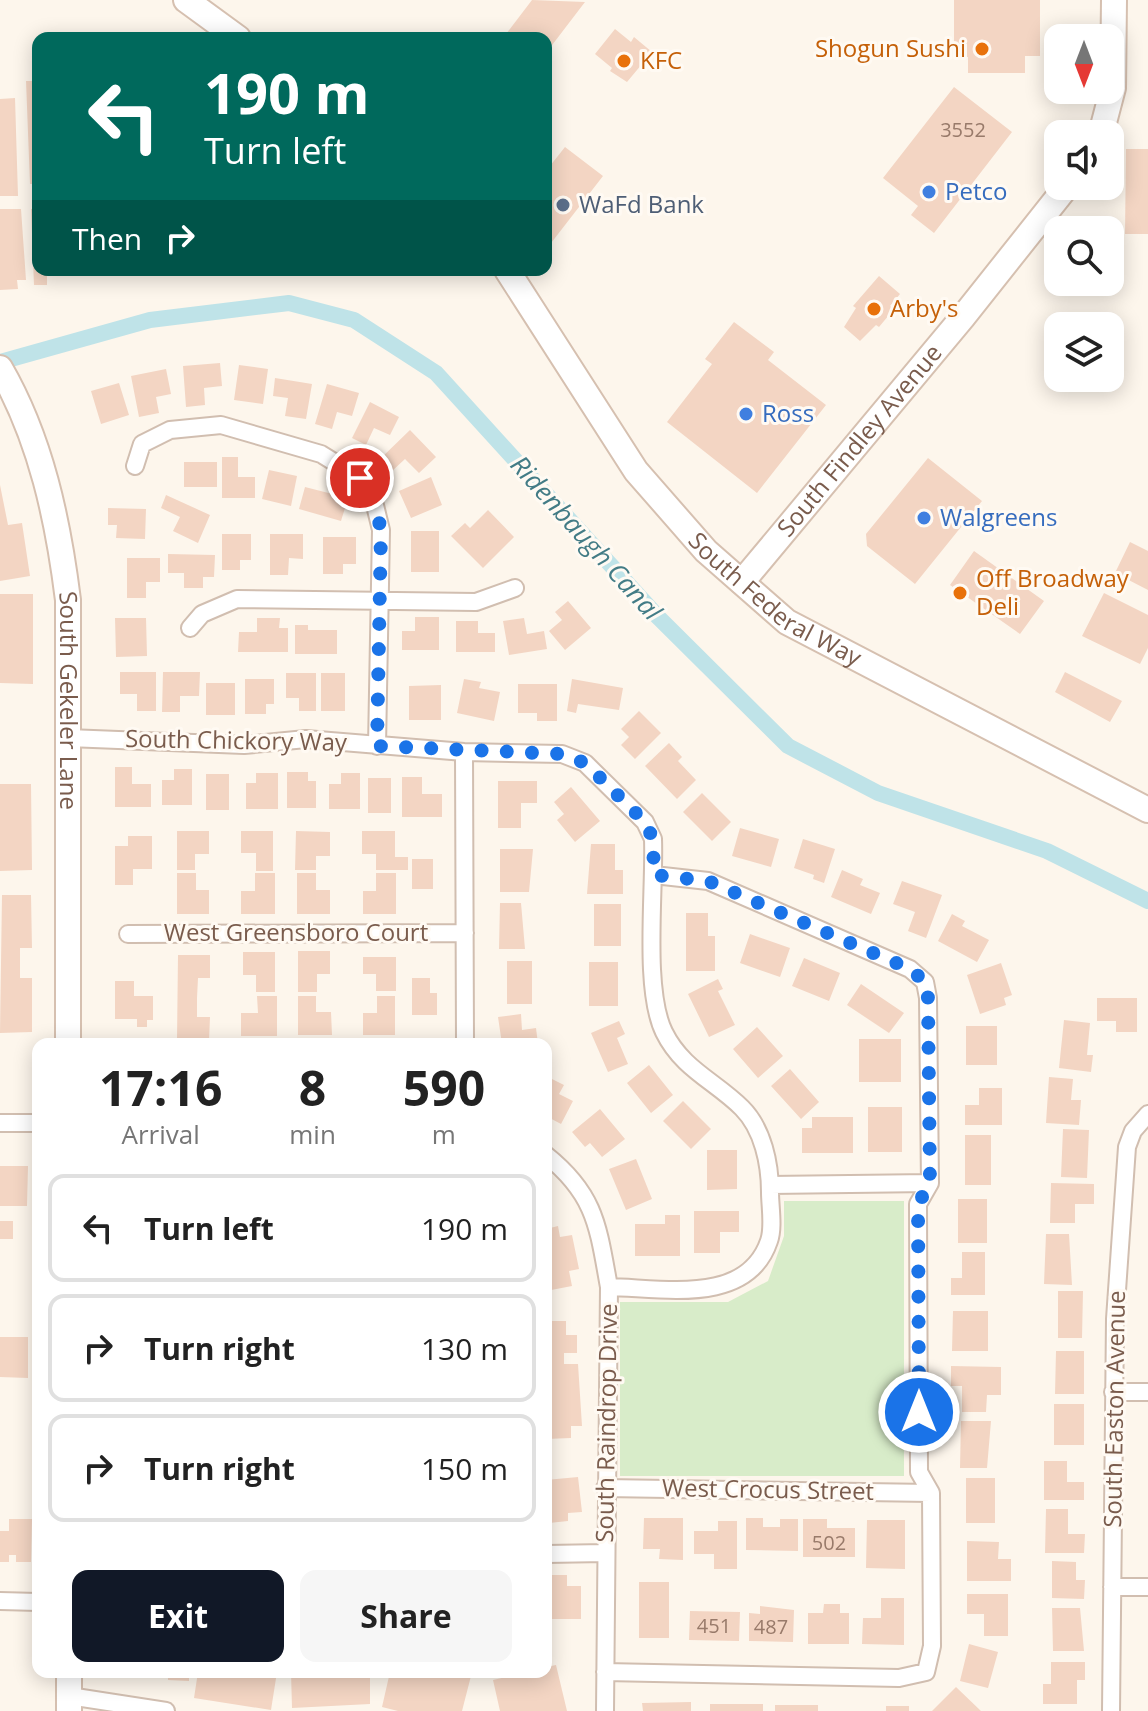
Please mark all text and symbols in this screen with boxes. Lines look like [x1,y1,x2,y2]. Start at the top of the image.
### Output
north arrow [1044,24,1124,104]
map controls [1044,24,1124,392]
place label: Shogun Sushi [815,31,966,64]
marker: Shogun Sushi [973,40,991,58]
place label: KFC [640,43,682,76]
marker: KFC [615,52,633,70]
text: 190 m [204,54,370,130]
icon: left [72,64,176,168]
house number: 3552 [940,116,986,143]
button: sound [1044,120,1124,200]
text: Turn left [204,126,346,175]
place label: Petco [945,174,1007,207]
marker: Petco [920,183,938,201]
place label: WaFd Bank [579,187,704,220]
marker: WaFd Bank [554,196,572,214]
icon: right [158,216,202,260]
button: search [1044,216,1124,296]
text: Then [72,218,142,259]
place label: Arby's [890,291,958,324]
marker: Arby's [865,300,883,318]
button: layers [1044,312,1124,392]
street label: South Findley Avenue [769,337,949,543]
place label: Ross [762,396,814,429]
marker: Ross [737,405,755,423]
pin [326,444,394,512]
water label: Ridenbaugh Canal [503,447,672,629]
icon: arrive [338,456,382,500]
place label: Walgreens [940,500,1058,533]
marker: Walgreens [915,509,933,527]
street label: South Federal Way [682,524,869,673]
place label: Off Broadway Deli [976,561,1130,622]
marker: Off Broadway Deli [951,584,969,602]
street label: South Gekeler Lane [52,589,86,810]
street label: South Chickory Way [125,721,348,758]
street label: West Greensboro Court [164,915,428,948]
text: 17:16 [99,1055,222,1120]
text: 8 [299,1055,326,1120]
text: 590 [403,1055,485,1120]
text: Arrival [121,1116,200,1152]
text: min [289,1116,336,1152]
text: m [432,1116,456,1152]
icon: left [76,1206,120,1250]
text: Turn left [144,1208,274,1249]
text: 190 m [421,1208,508,1249]
street label: South Easton Avenue [1095,1290,1132,1528]
street label: South Raindrop Drive [587,1303,624,1543]
icon: right [76,1326,120,1370]
text: Turn right [144,1328,295,1369]
text: 130 m [421,1328,508,1369]
position arrow [877,1370,961,1454]
icon: right [76,1446,120,1490]
text: Turn right [144,1448,295,1489]
text: 150 m [421,1448,508,1489]
street label: West Crocus Street [662,1470,874,1507]
house number: 502 [812,1529,846,1556]
button: Exit [72,1570,284,1662]
button: Share [300,1570,512,1662]
house number: 451 [697,1612,731,1639]
house number: 487 [754,1613,788,1640]

